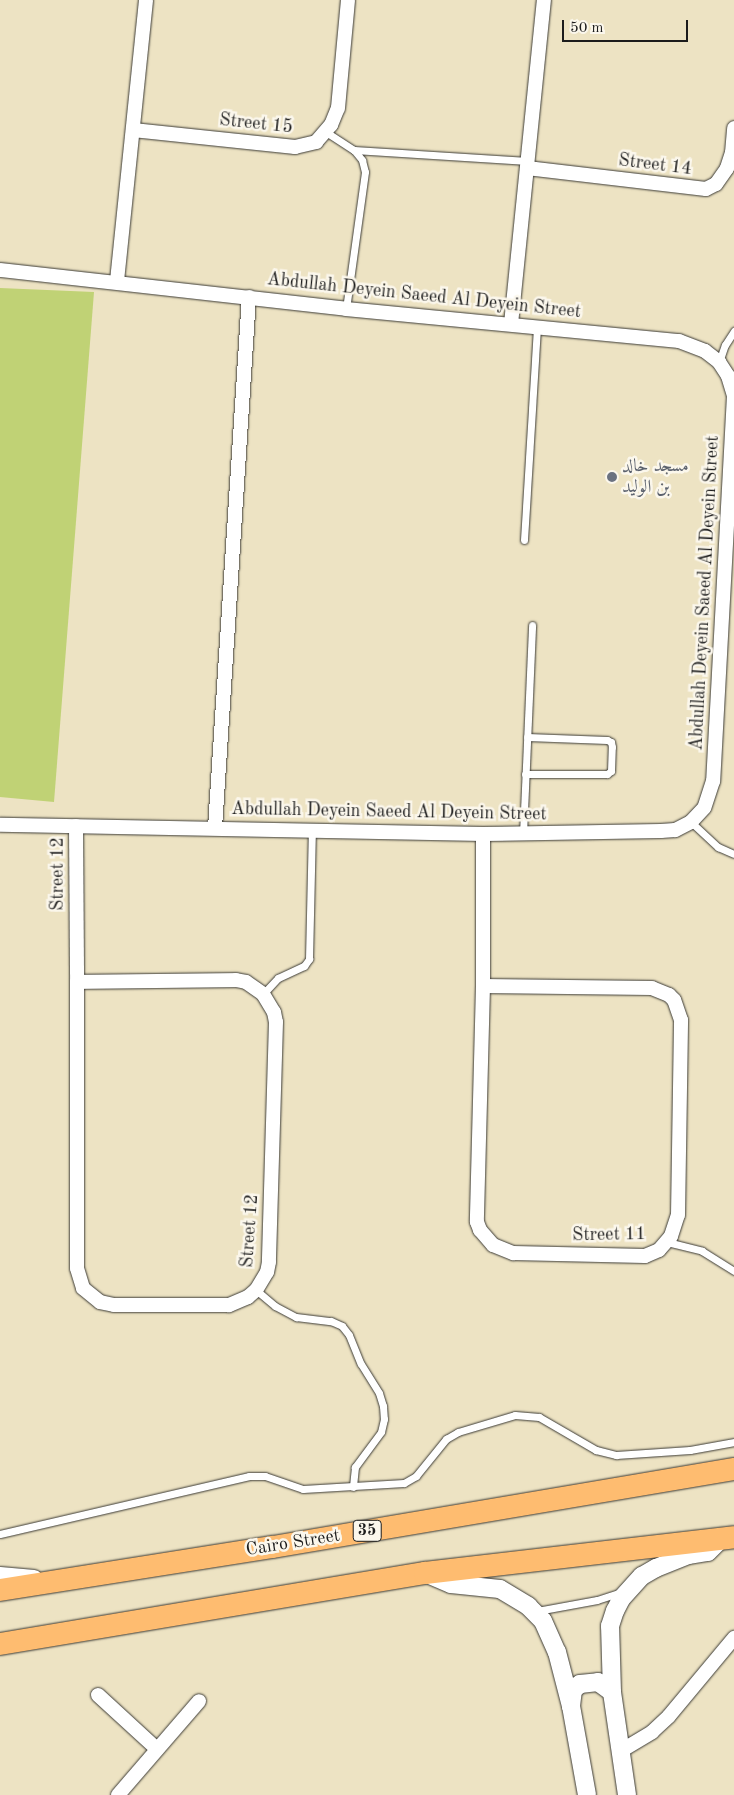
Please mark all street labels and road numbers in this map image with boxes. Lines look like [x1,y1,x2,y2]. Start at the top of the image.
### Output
street label: Street 15 [218,109,294,139]
street label: Street 14 [617,150,693,180]
street label: Abdullah Deyein Saeed Al Deyein Street [266,269,582,323]
street label: Abdullah Deyein Saeed Al Deyein Street [686,435,724,751]
street label: Abdullah Deyein Saeed Al Deyein Street [231,798,547,826]
street label: Street 12 [47,837,69,911]
street label: Street 12 [237,1194,263,1268]
street label: Street 11 [572,1224,646,1246]
road number: 35 [352,1518,382,1544]
street label: Cairo Street [244,1525,342,1561]

